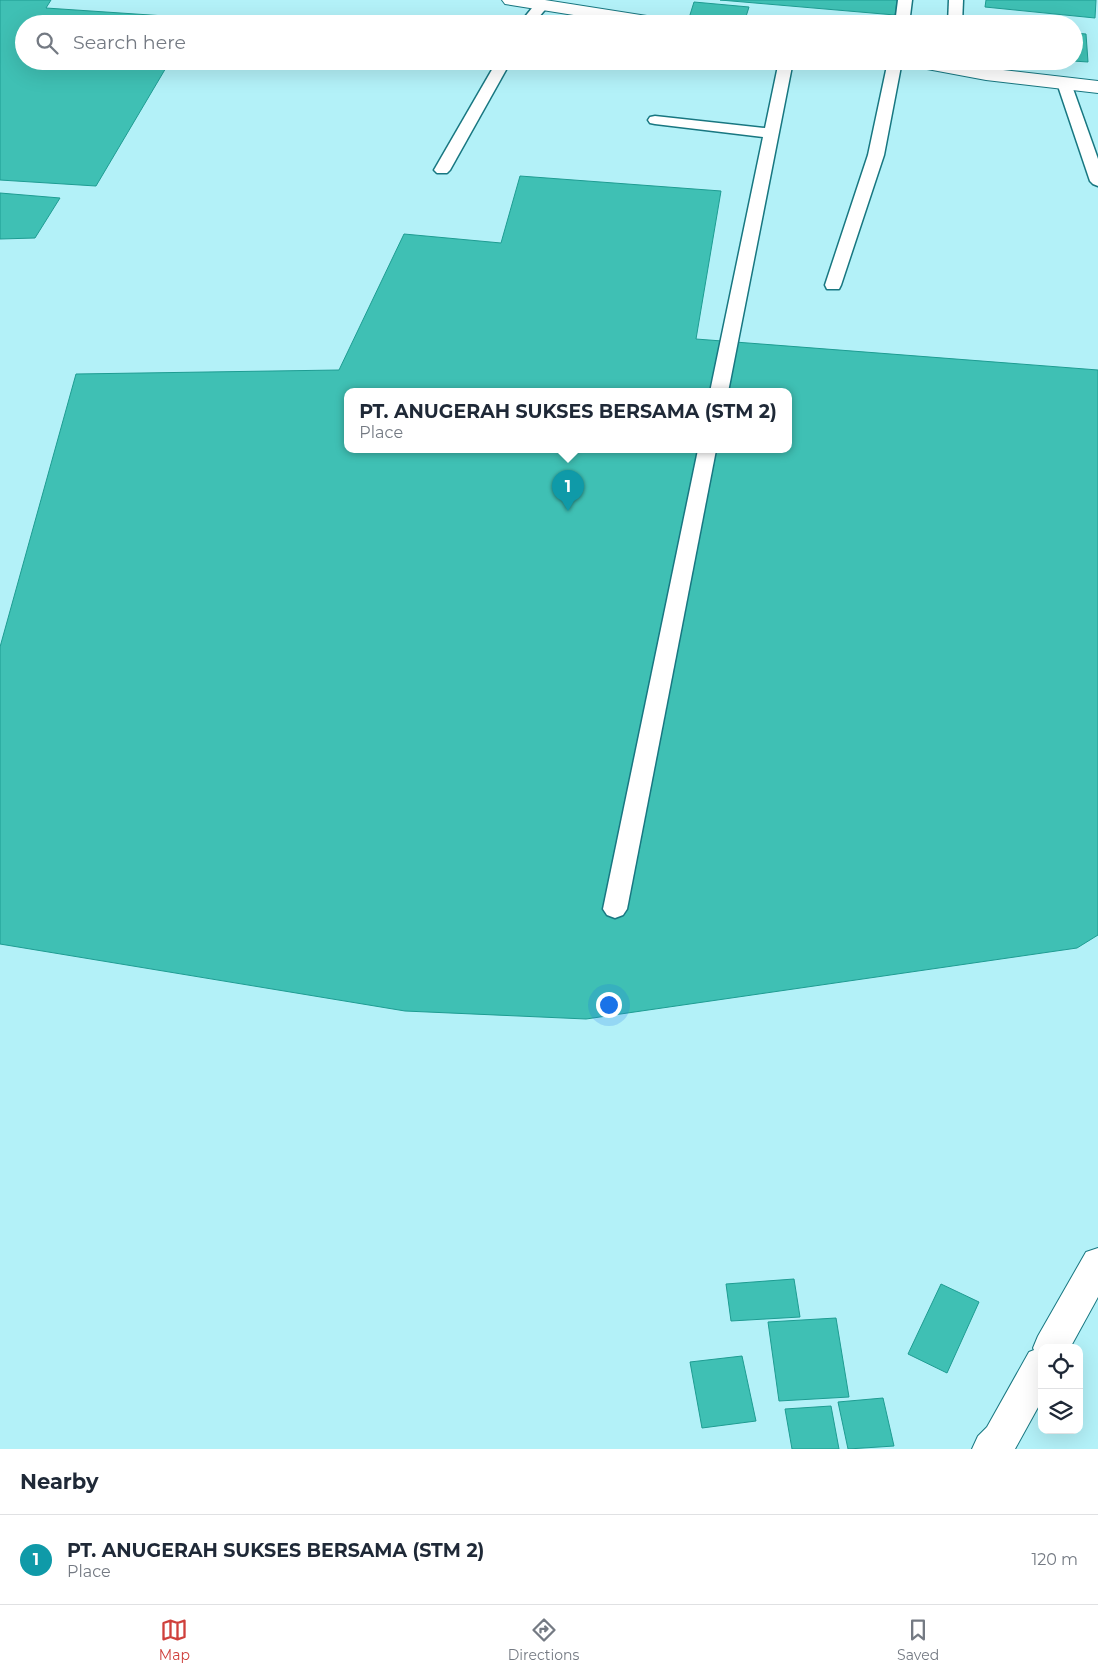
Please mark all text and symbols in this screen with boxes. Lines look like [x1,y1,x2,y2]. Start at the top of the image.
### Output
search box [15,15,1083,70]
icon: search [33,29,61,57]
text: Search here [73,31,186,54]
popup [344,388,792,453]
text: PT. ANUGERAH SUKSES BERSAMA (STM 2) [359,400,777,423]
text: Place [359,423,403,442]
pin: 1 [552,470,584,511]
your location [596,992,622,1018]
map controls [1038,1344,1083,1434]
button: locate [1038,1344,1083,1389]
button: layers [1038,1389,1083,1434]
text: Nearby [20,1469,99,1494]
text: PT. ANUGERAH SUKSES BERSAMA (STM 2) [67,1539,484,1562]
text: 1 [33,1550,39,1569]
text: 120 m [1031,1550,1078,1569]
text: Place [67,1562,111,1581]
tab: Map [159,1616,190,1664]
tab: Directions [508,1616,579,1664]
tab: Saved [897,1616,939,1664]

